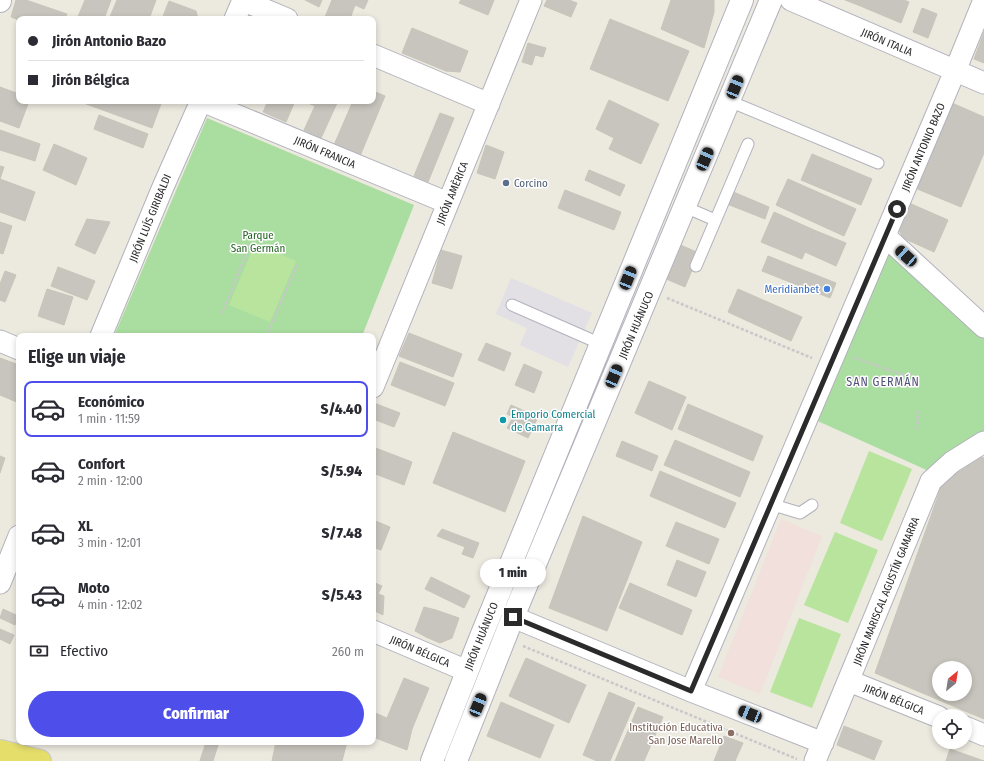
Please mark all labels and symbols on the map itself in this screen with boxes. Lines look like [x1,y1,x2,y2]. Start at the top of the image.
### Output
street label: JIRÓN ITALIA [859,25,915,59]
car [725,74,745,100]
street label: JIRÓN ANTONIO BAZO [898,101,948,193]
street label: JIRÓN FRANCIA [292,133,358,171]
car [695,146,715,172]
street label: JIRÓN AMÈRICA [433,159,471,227]
street label: JIRÓN LUÍS GIRIBALDI [126,172,174,264]
place label: Corcino [514,177,548,190]
marker: Corcino [501,178,511,188]
route start [888,200,906,218]
park label: Parque San Germán [231,229,285,255]
car [893,244,919,268]
car [618,265,638,291]
place label: Meridianbet [764,283,819,296]
marker: Meridianbet [822,284,832,294]
street label: JIRÓN HUÁNUCO [615,289,657,361]
car [604,363,624,389]
district label: SAN GERMÁN [846,374,920,389]
place label: Emporio Comercial de Gamarra [511,408,595,434]
marker: Emporio Comercial de Gamarra [498,415,508,425]
street label: JIRÓN MARISCAL AGUSTÍN GAMARRA [850,514,922,667]
callout: 1 min [480,559,546,587]
street label: JIRÓN HUÁNUCO [461,600,501,672]
route end [504,608,522,626]
street label: JIRÓN BÉLGICA [388,632,452,670]
north arrow [932,661,972,701]
street label: JIRÓN BÉLGICA [862,681,927,718]
car [468,692,488,718]
car [737,704,763,724]
place label: Institución Educativa San Jose Marello [629,721,723,747]
marker: Institución Educativa San Jose Marello [726,728,736,738]

